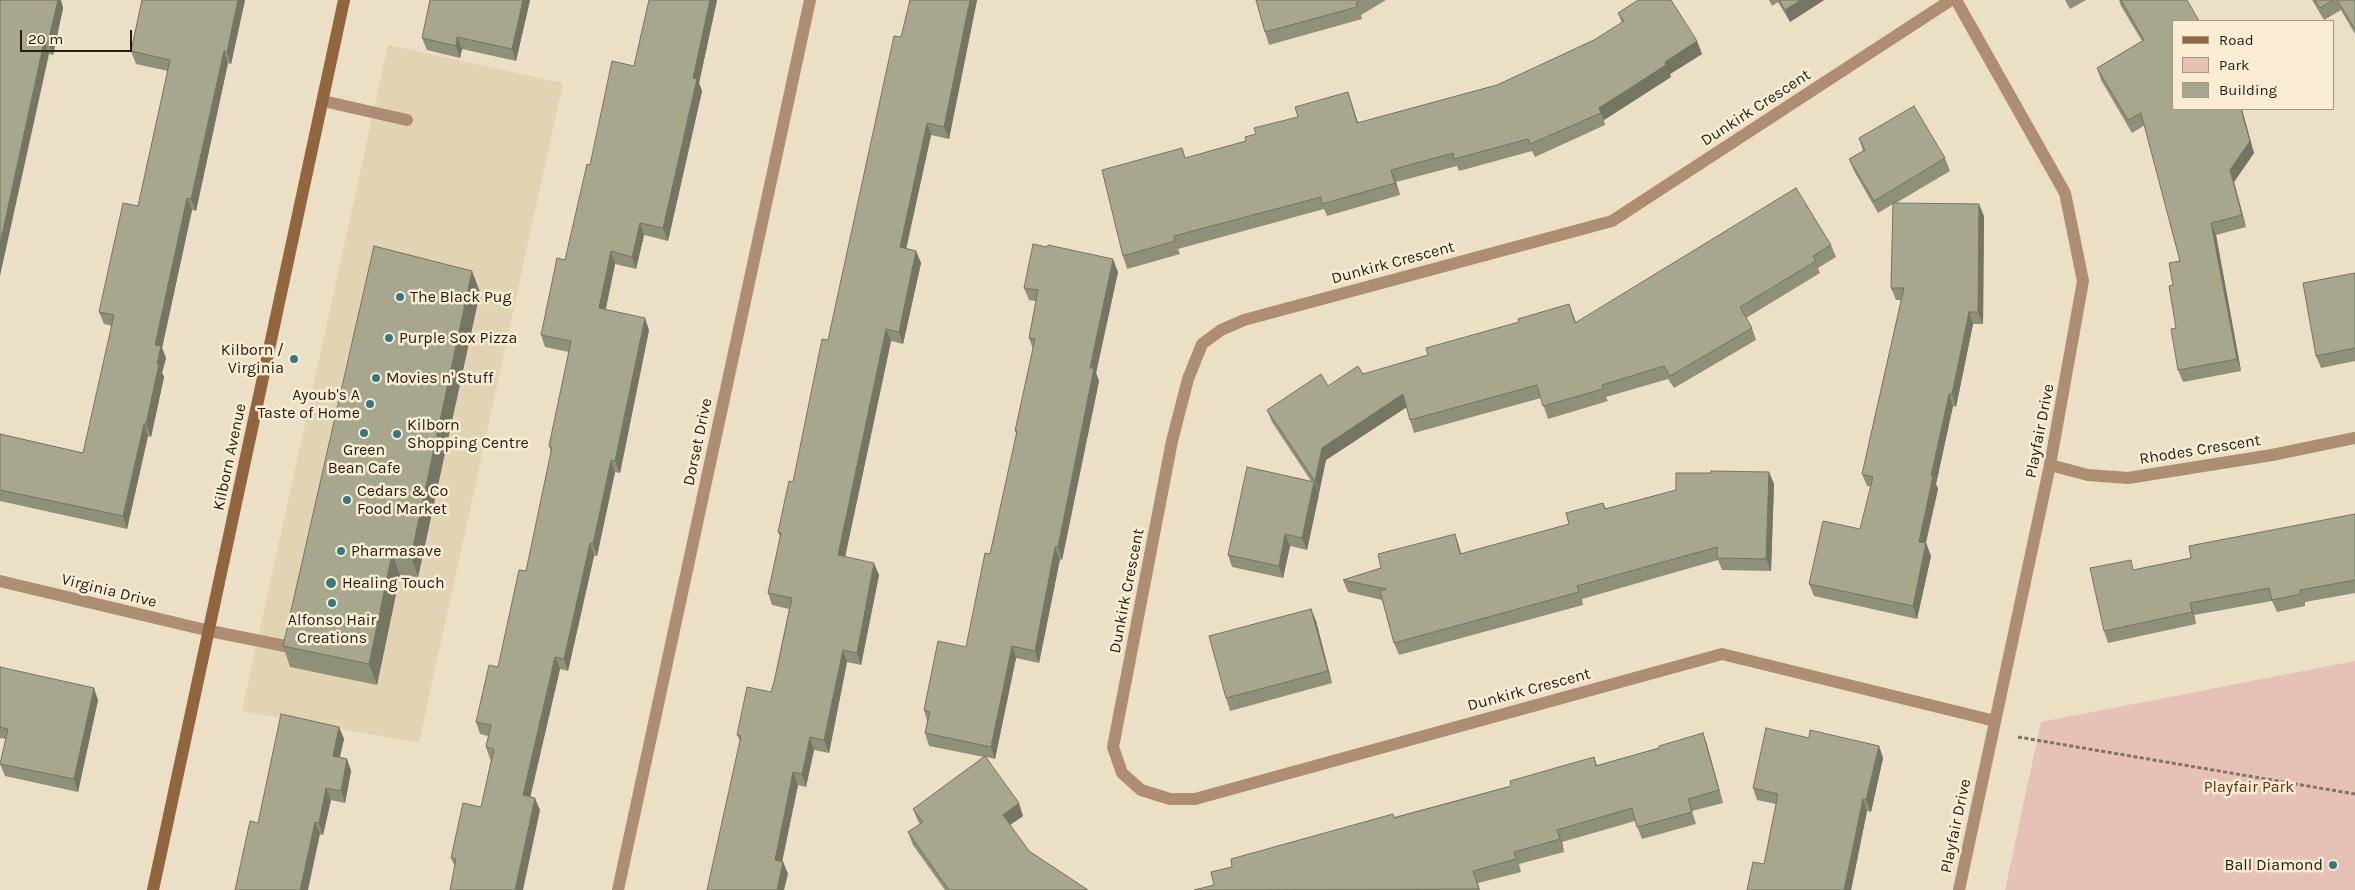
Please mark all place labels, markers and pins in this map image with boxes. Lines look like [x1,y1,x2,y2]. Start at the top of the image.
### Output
place label: The Black Pug [410,287,512,307]
marker: The Black Pug [394,291,406,303]
place label: Purple Sox Pizza [399,328,517,348]
marker: Purple Sox Pizza [383,332,395,344]
place label: Kilborn / Virginia [221,340,284,378]
marker: Kilborn / Virginia [288,353,300,365]
place label: Movies n' Stuff [386,368,493,388]
marker: Movies n' Stuff [370,372,382,384]
place label: Ayoub's A Taste of Home [257,385,360,423]
marker: Ayoub's A Taste of Home [364,398,376,410]
place label: Kilborn Shopping Centre [407,415,529,453]
marker: Green Bean Cafe [358,427,370,439]
marker: Kilborn Shopping Centre [391,428,403,440]
place label: Green Bean Cafe [328,440,400,478]
place label: Cedars & Co Food Market [357,481,448,519]
marker: Cedars & Co Food Market [341,494,353,506]
place label: Pharmasave [351,541,441,561]
marker: Pharmasave [335,545,347,557]
place label: Healing Touch [342,573,445,593]
marker: Healing Touch [324,576,338,590]
marker: Alfonso Hair Creations [326,597,338,609]
place label: Alfonso Hair Creations [288,610,376,648]
place label: Ball Diamond [2225,855,2323,875]
marker: Ball Diamond [2327,859,2339,871]

